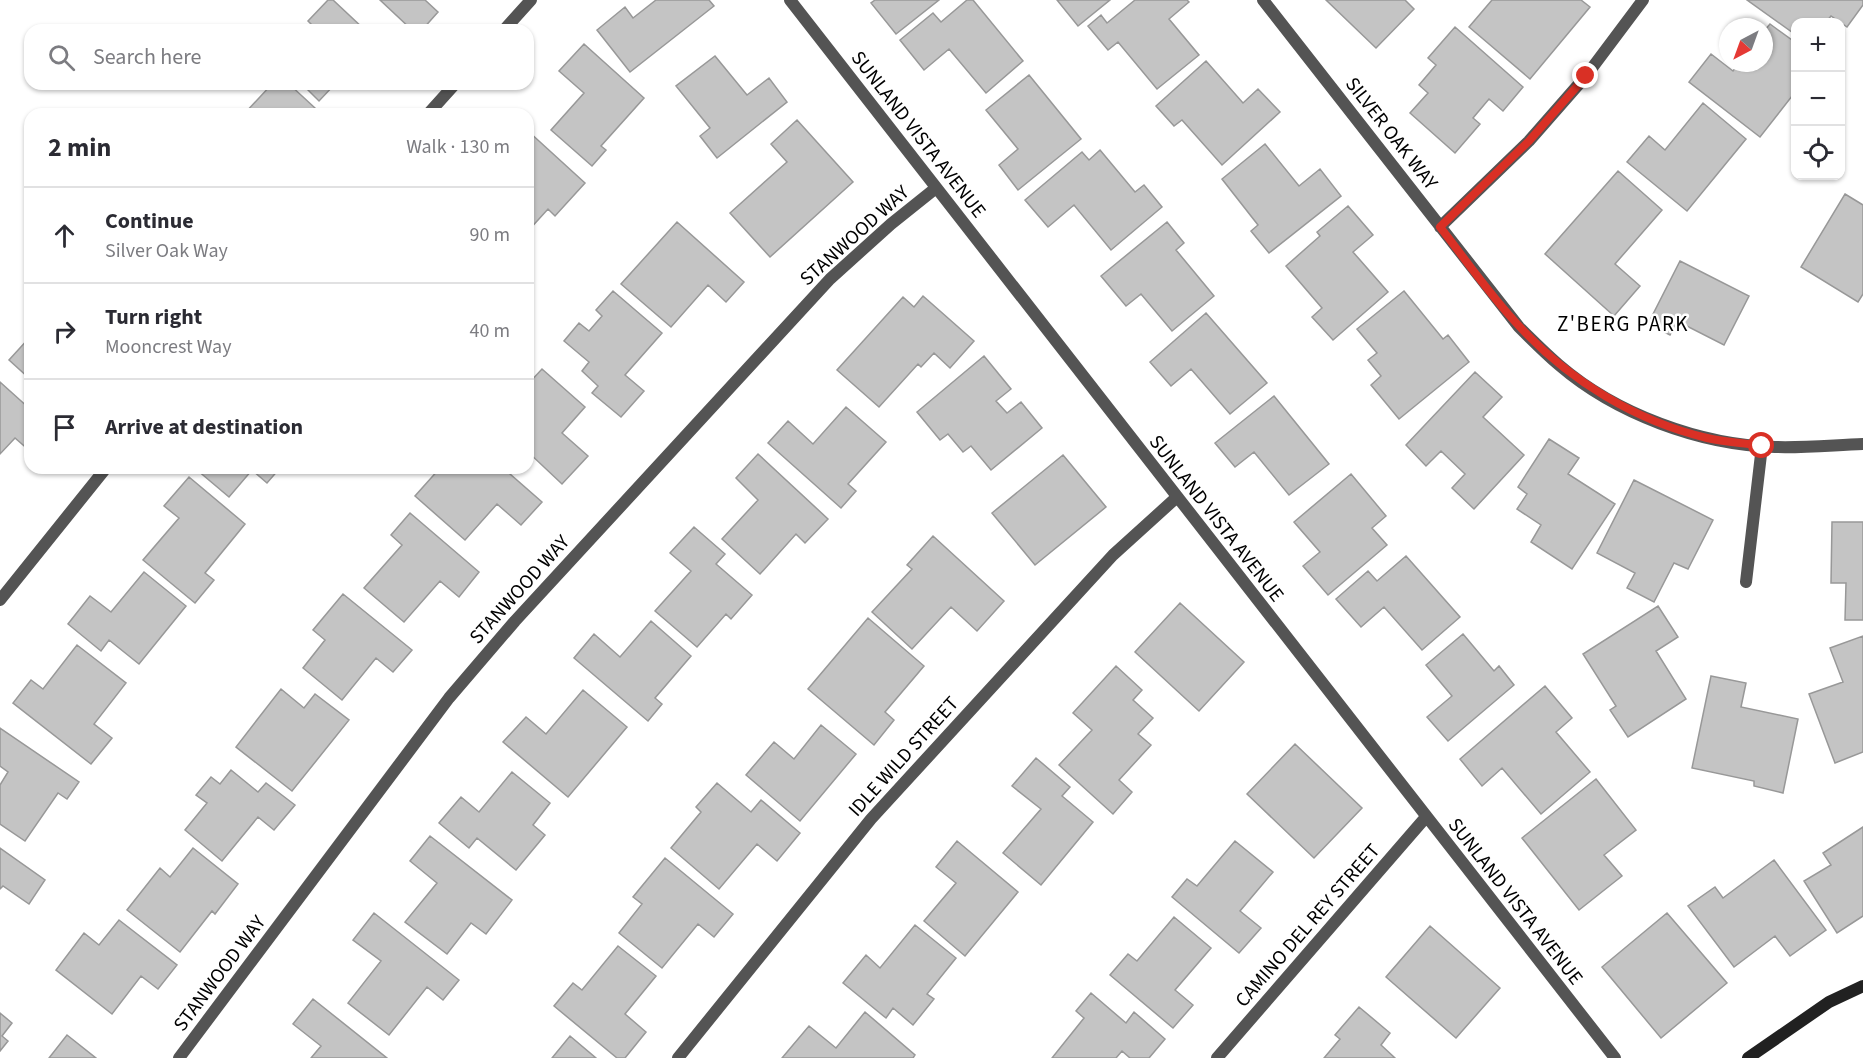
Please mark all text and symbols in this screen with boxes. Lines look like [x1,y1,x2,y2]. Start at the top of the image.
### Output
north arrow [1719,18,1773,72]
map controls [1791,18,1845,180]
button: + [1791,18,1845,72]
search box [24,24,534,90]
icon: search [45,41,78,74]
text: Search here [93,41,201,73]
street label: SUNLAND VISTA AVENUE [844,45,992,224]
route end [1572,62,1598,88]
street label: SILVER OAK WAY [1338,72,1444,196]
button: − [1791,72,1845,126]
button: locate [1791,126,1845,180]
text: 2 min [48,129,111,166]
text: Walk · 130 m [406,133,510,161]
street label: STANWOOD WAY [794,179,916,292]
text: Continue [105,205,194,237]
icon: ahead [48,219,81,252]
text: 90 m [470,221,510,249]
text: Silver Oak Way [105,237,228,265]
text: Turn right [105,301,202,333]
district label: Z'BERG PARK [1557,309,1689,339]
icon: right [48,315,81,348]
text: 40 m [470,317,510,345]
text: Mooncrest Way [105,333,232,361]
icon: arrive [48,411,81,444]
text: Arrive at destination [105,411,303,443]
street label: SUNLAND VISTA AVENUE [1142,429,1290,608]
route start [1748,432,1774,458]
street label: STANWOOD WAY [463,529,577,650]
street label: IDLE WILD STREET [842,690,966,823]
street label: SUNLAND VISTA AVENUE [1441,812,1589,991]
street label: CAMINO DEL REY STREET [1229,838,1387,1014]
street label: STANWOOD WAY [167,910,273,1037]

